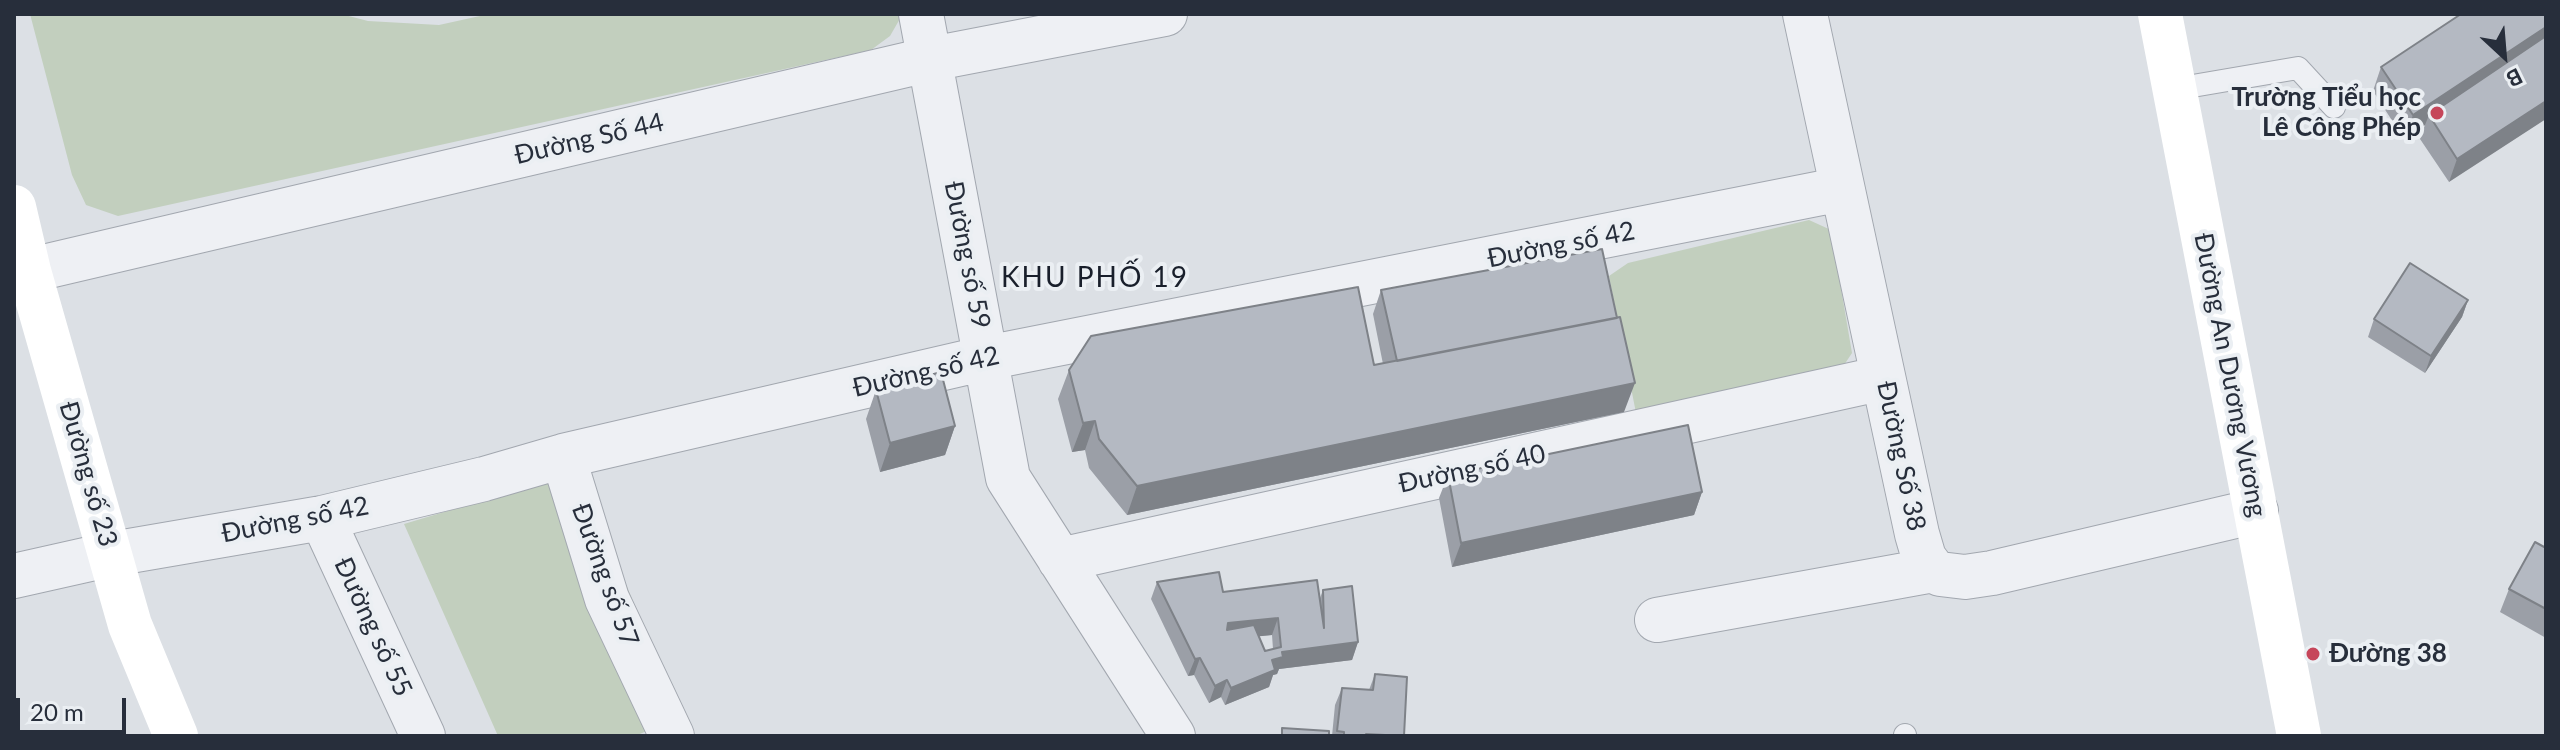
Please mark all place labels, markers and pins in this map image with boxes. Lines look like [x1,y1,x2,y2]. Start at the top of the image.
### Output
place label: Trường Tiểu học Lê Công Phép [2231,82,2421,144]
marker: Trường Tiểu học Lê Công Phép [2428,104,2446,122]
place label: Đường 38 [2329,638,2447,670]
marker: Đường 38 [2304,645,2322,663]

